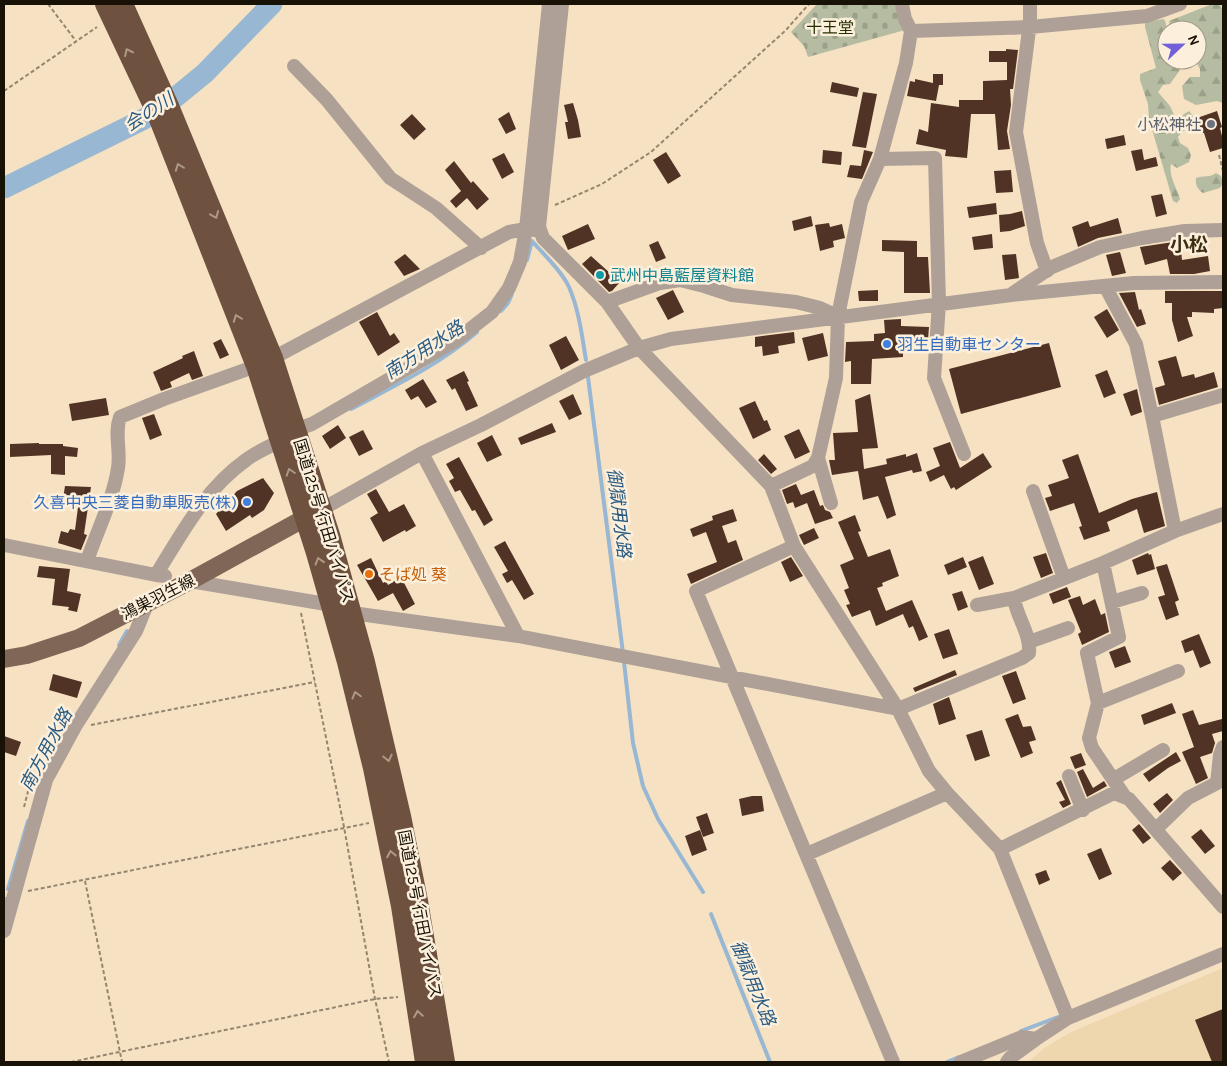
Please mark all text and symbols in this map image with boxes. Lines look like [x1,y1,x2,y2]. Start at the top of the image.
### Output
park label: 十王堂 [806,18,854,37]
north arrow [1157,20,1207,70]
text: N [1184,32,1203,48]
one-way arrow [124,48,134,57]
water label: 会の川 [120,87,179,136]
place label: 小松神社 [1137,115,1201,134]
marker: 小松神社 [1205,118,1217,130]
one-way arrow [175,163,185,171]
one-way arrow [209,210,219,219]
district label: 小松 [1170,234,1208,256]
place label: 武州中島藍屋資料館 [610,266,754,285]
marker: 武州中島藍屋資料館 [594,269,606,281]
one-way arrow [233,314,243,323]
water label: 南方用水路 [380,315,469,384]
place label: 羽生自動車センター [897,335,1041,354]
marker: 羽生自動車センター [881,338,893,350]
street label: 国道125号 行田バイパス [290,436,358,606]
water label: 御獄用水路 [603,467,636,561]
one-way arrow [286,468,296,476]
place label: 久喜中央三菱自動車販売(株) [34,493,237,512]
marker: 久喜中央三菱自動車販売(株) [241,496,253,508]
one-way arrow [314,558,324,566]
place label: そば処 葵 [379,565,447,584]
marker: そば処 葵 [363,568,375,580]
street label: 鴻巣羽生線 [118,570,198,624]
one-way arrow [351,692,361,700]
water label: 南方用水路 [15,703,78,795]
one-way arrow [382,754,393,763]
street label: 国道125号 行田バイパス [394,828,446,1000]
one-way arrow [386,849,396,858]
water label: 御獄用水路 [726,937,781,1031]
one-way arrow [414,1010,424,1018]

